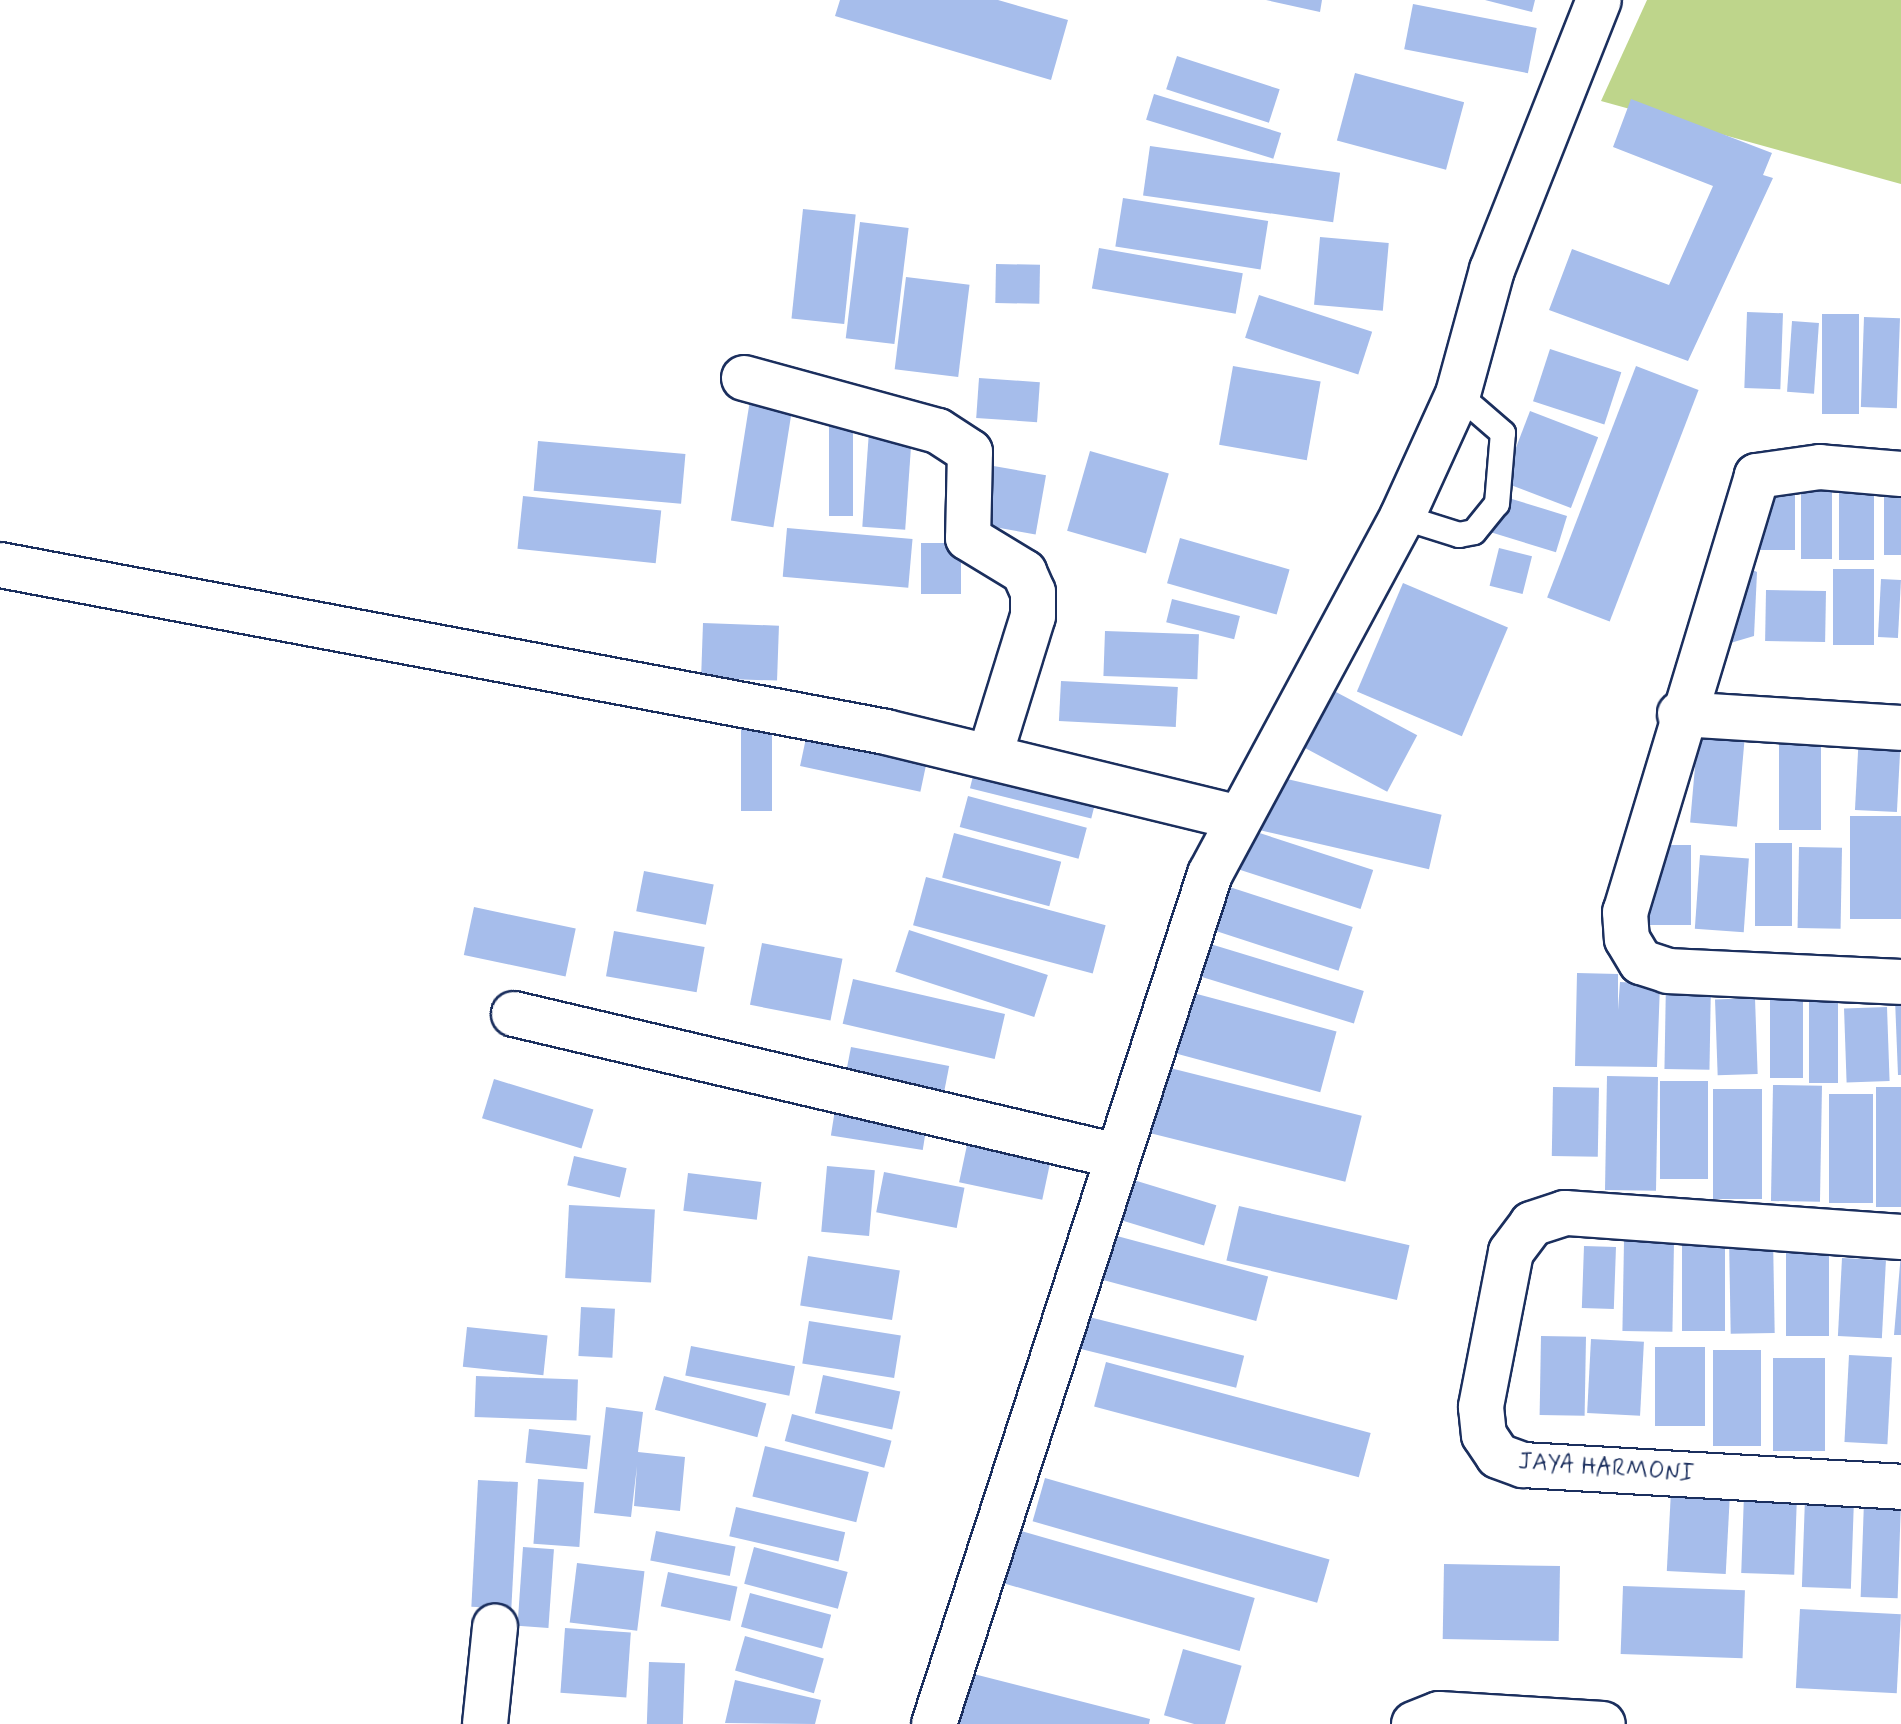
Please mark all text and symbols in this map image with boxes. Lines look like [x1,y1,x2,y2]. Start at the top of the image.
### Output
street label: JAYA HARMONI [1522,1448,1690,1488]

